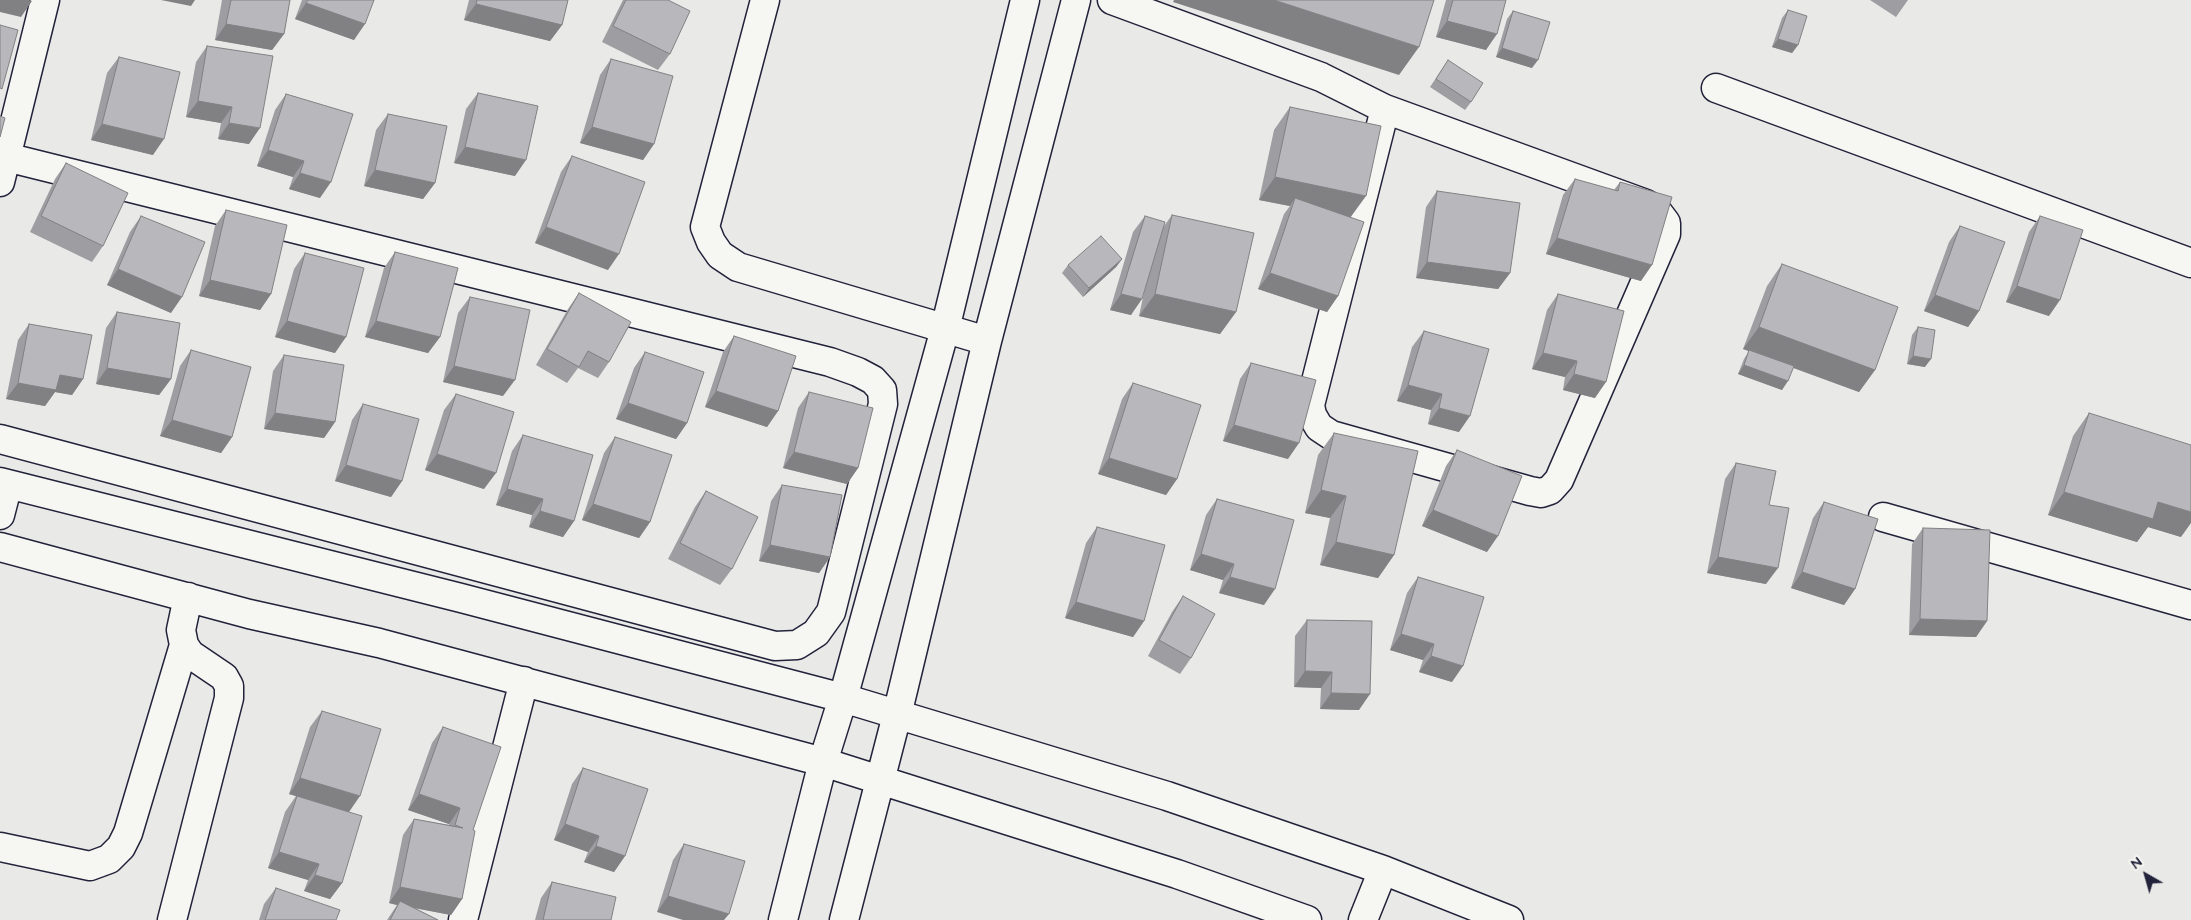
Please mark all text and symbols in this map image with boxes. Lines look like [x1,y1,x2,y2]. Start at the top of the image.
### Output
north arrow [2121,850,2171,900]
text: N [2127,853,2146,874]

